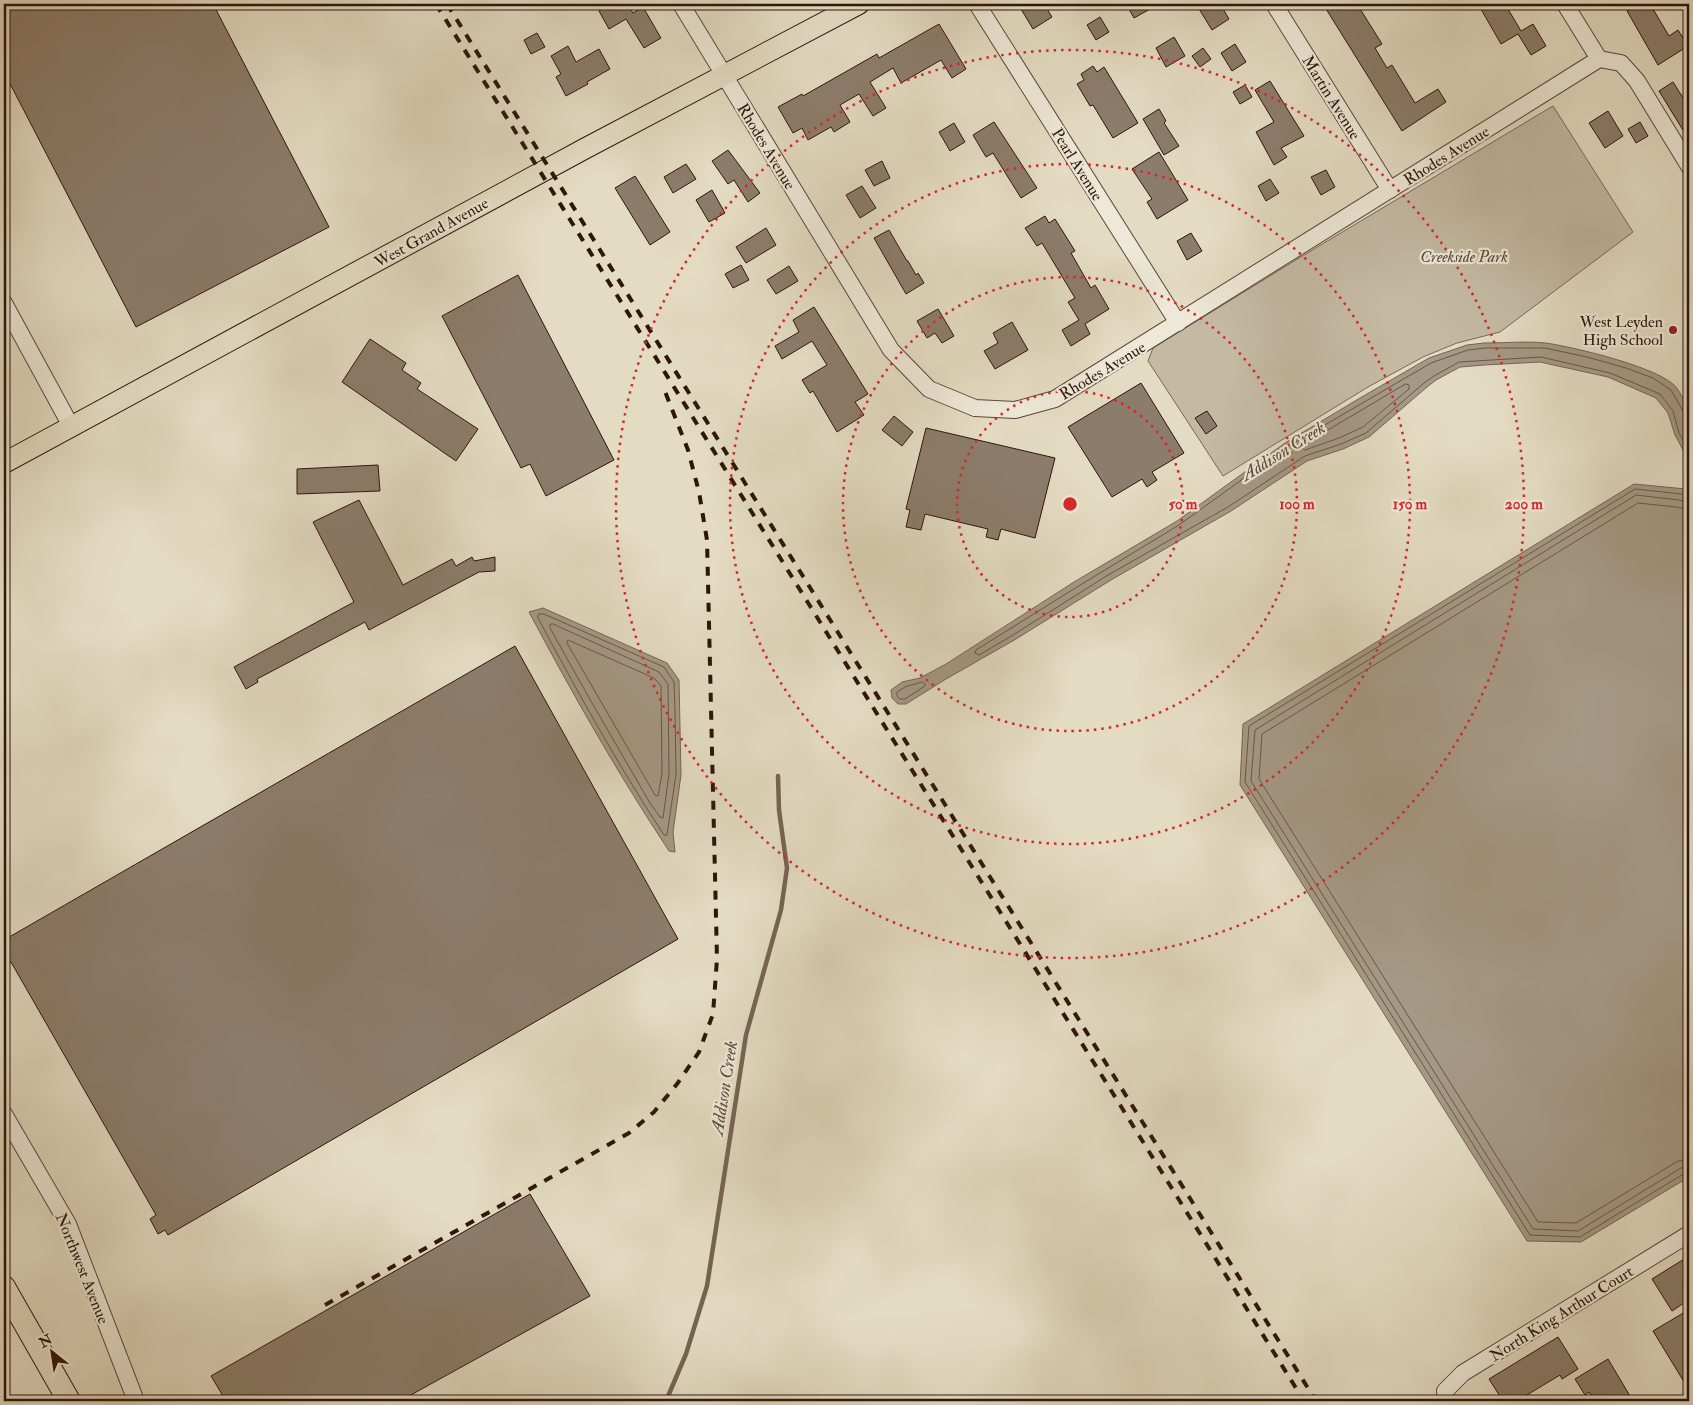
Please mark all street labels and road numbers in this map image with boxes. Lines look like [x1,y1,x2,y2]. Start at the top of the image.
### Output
street label: Martin Avenue [1297,52,1365,144]
street label: Rhodes Avenue [733,100,800,194]
street label: Rhodes Avenue [1400,121,1493,190]
street label: Pearl Avenue [1047,125,1107,205]
street label: West Grand Avenue [370,193,492,273]
street label: Rhodes Avenue [1056,337,1150,404]
street label: Northwest Avenue [51,1210,114,1327]
street label: North King Arthur Court [1486,1262,1637,1366]

